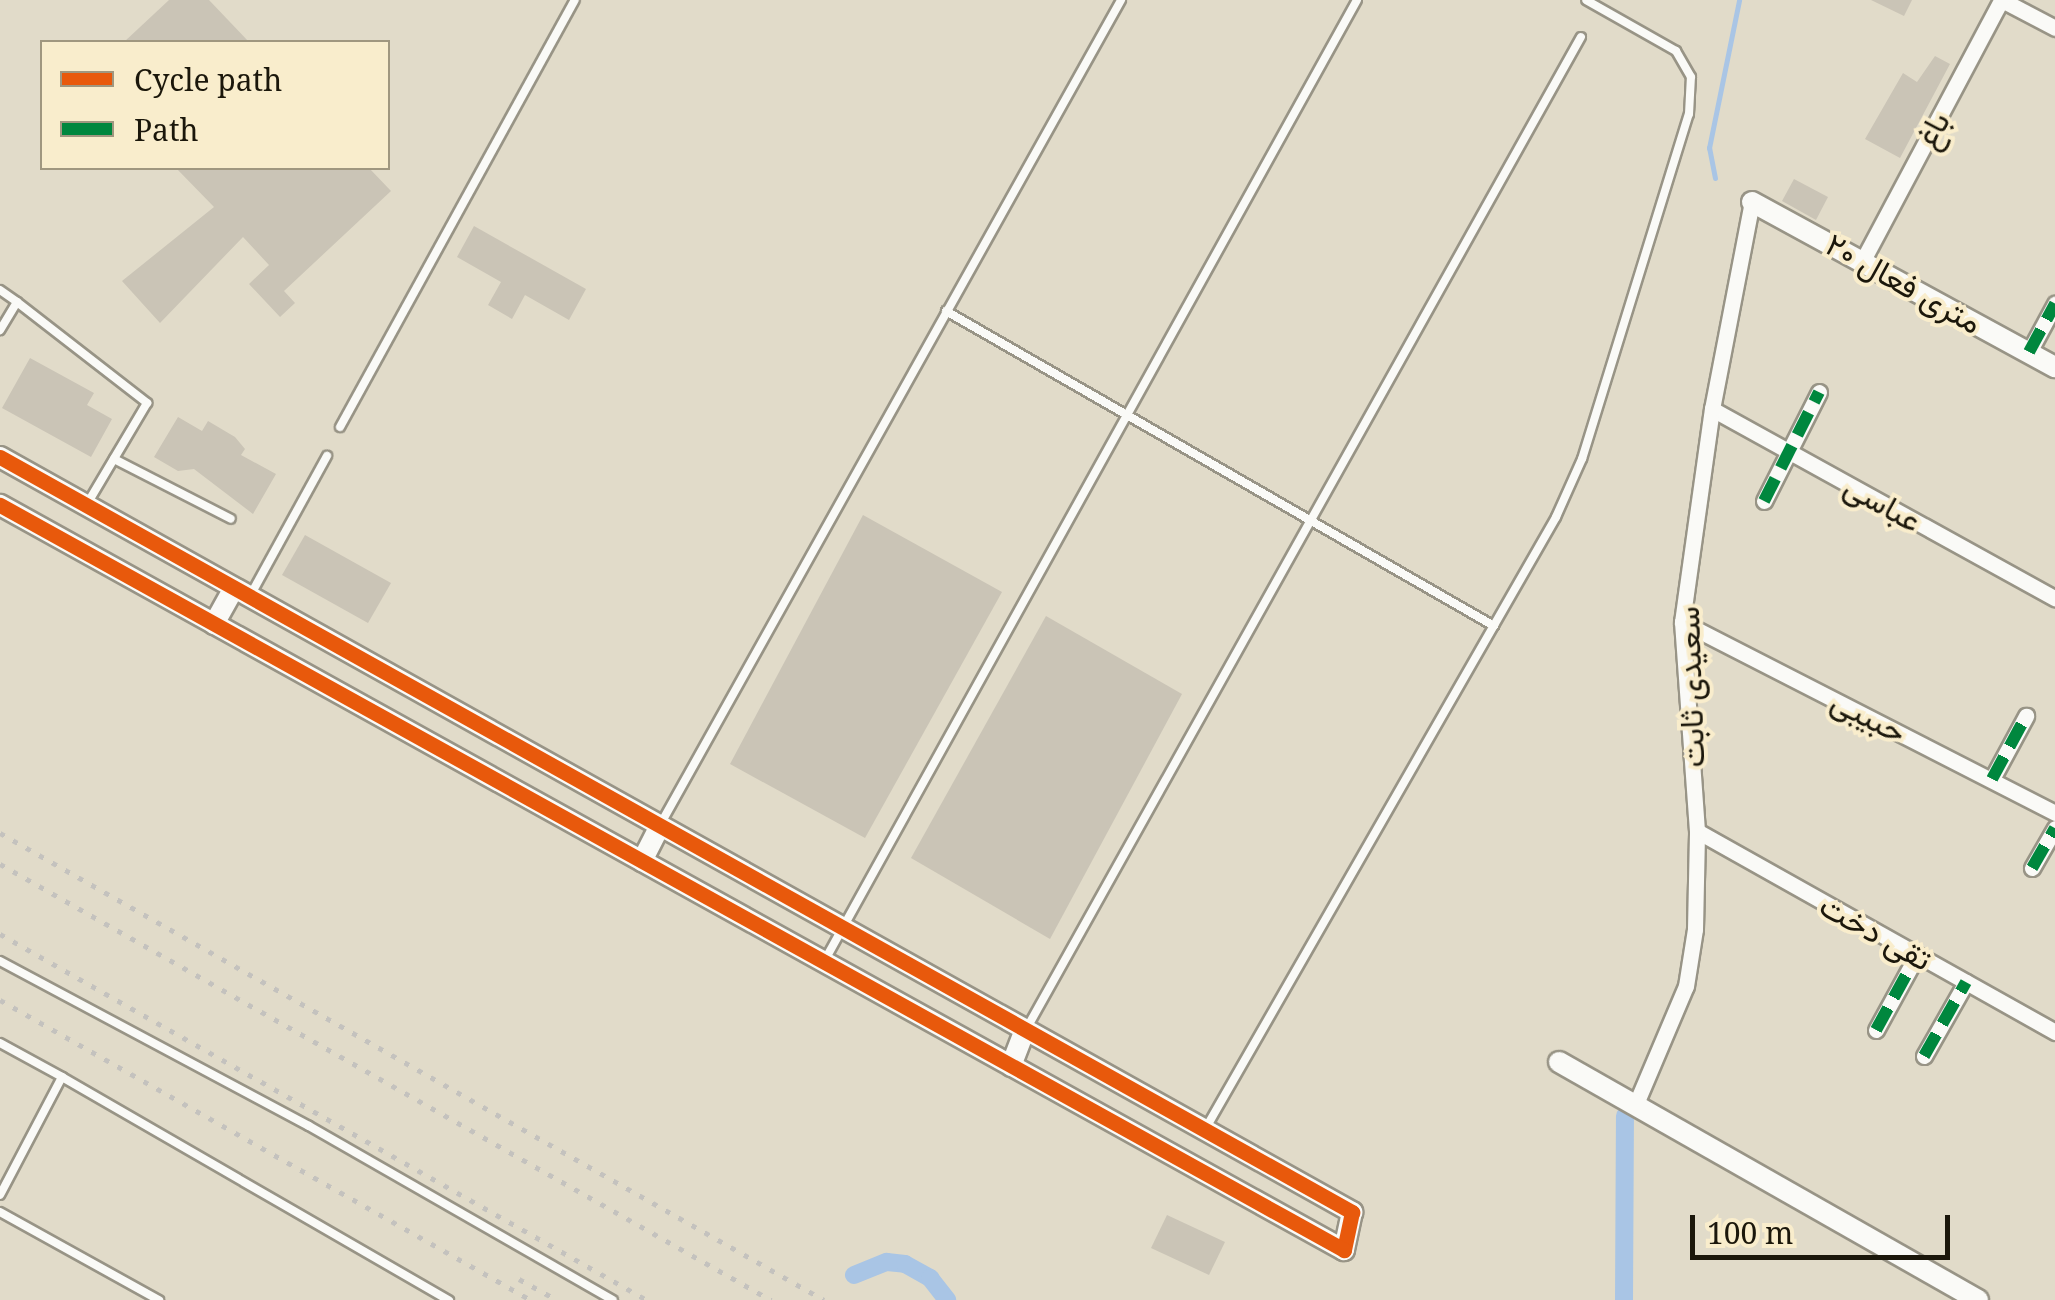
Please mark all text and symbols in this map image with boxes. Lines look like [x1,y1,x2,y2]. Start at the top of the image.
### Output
legend [40,40,390,170]
text: Cycle path [134,59,282,100]
street label: باغ [1907,105,1957,155]
text: Path [134,109,199,150]
street label: ۲۰ متری فعال [1819,224,1989,342]
street label: عباسی [1838,466,1928,540]
street label: سعیدی ثابت [1668,606,1712,768]
street label: حبیبی [1825,681,1913,751]
street label: تقی دخت [1813,886,1939,978]
scale bar [1695,1195,1955,1257]
text: 100 m [1707,1212,1793,1253]

